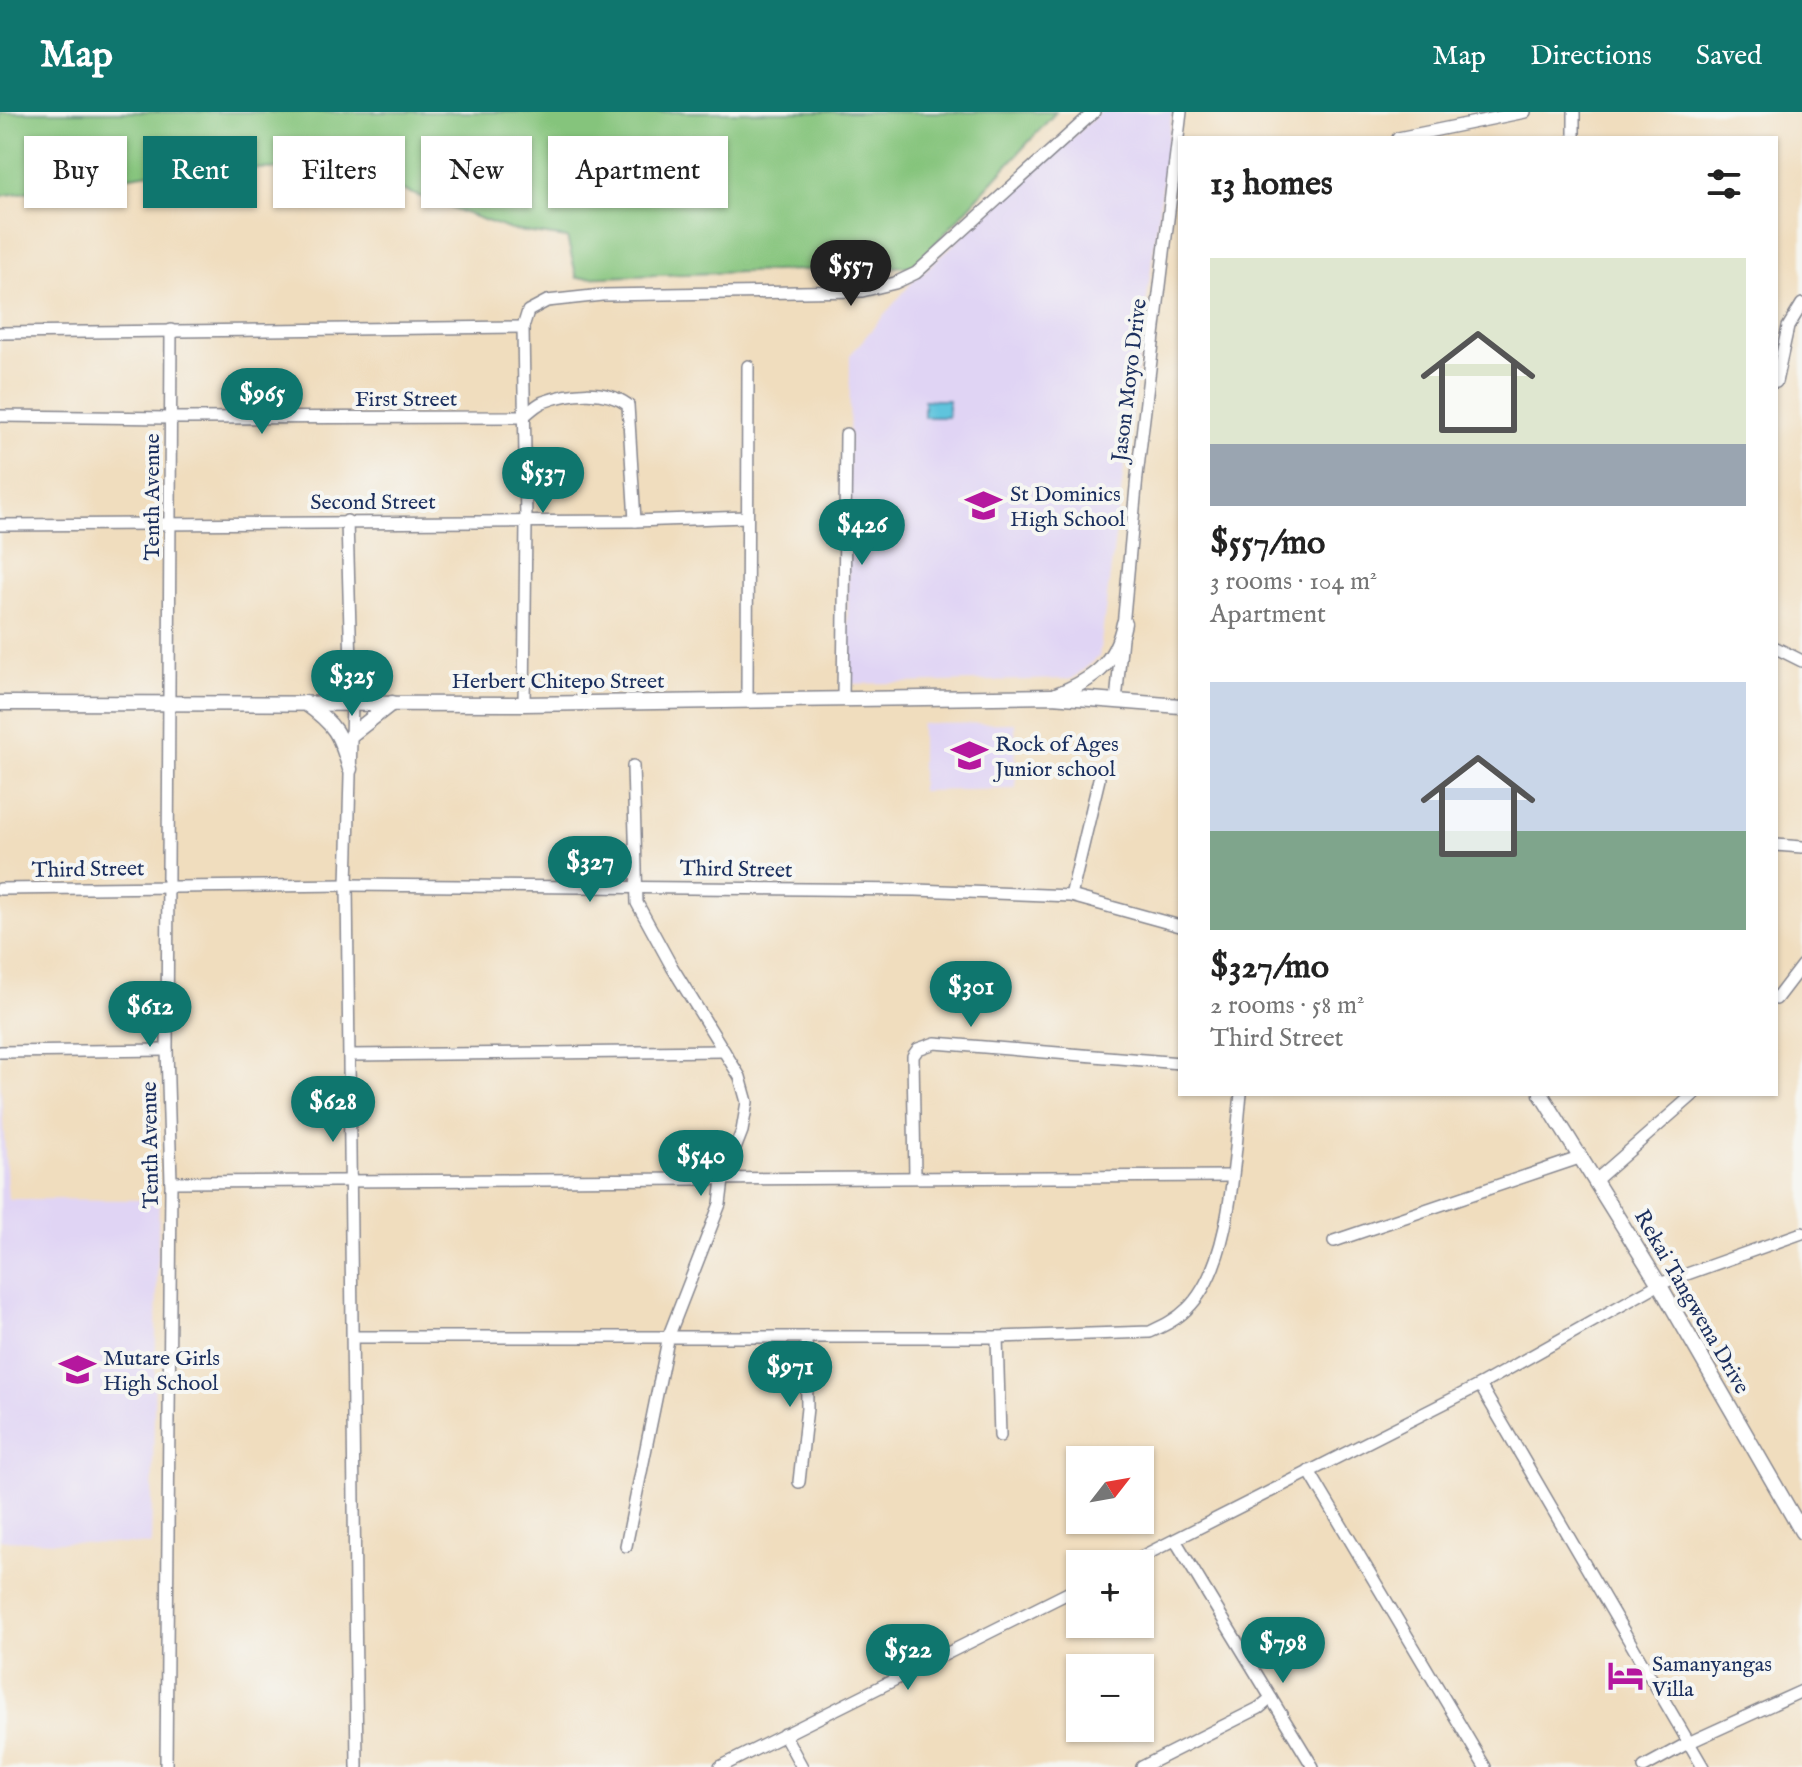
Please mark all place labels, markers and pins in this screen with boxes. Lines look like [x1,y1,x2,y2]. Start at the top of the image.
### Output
pin: $557 [804,240,898,308]
pin: $965 [215,368,309,436]
pin: $537 [496,447,590,515]
place label: St Dominics High School [1010,481,1125,534]
school or university icon: St Dominics High School [965,487,1003,525]
pin: $426 [815,499,909,567]
pin: $325 [305,650,399,718]
place label: Rock of Ages Junior school [992,731,1119,784]
school or university icon: Rock of Ages Junior school [950,737,988,775]
pin: $327 [543,836,637,904]
pin: $301 [924,961,1018,1029]
pin: $612 [103,981,197,1049]
pin: $628 [286,1076,380,1144]
pin: $540 [654,1130,748,1198]
pin: $971 [743,1341,837,1409]
place label: Mutare Girls High School [103,1345,220,1398]
school or university icon: Mutare Girls High School [58,1351,96,1389]
pin: $798 [1236,1617,1330,1685]
pin: $522 [861,1624,955,1692]
place label: Samanyangas Villa [1651,1651,1772,1704]
hotel icon: Samanyangas Villa [1607,1657,1645,1695]

